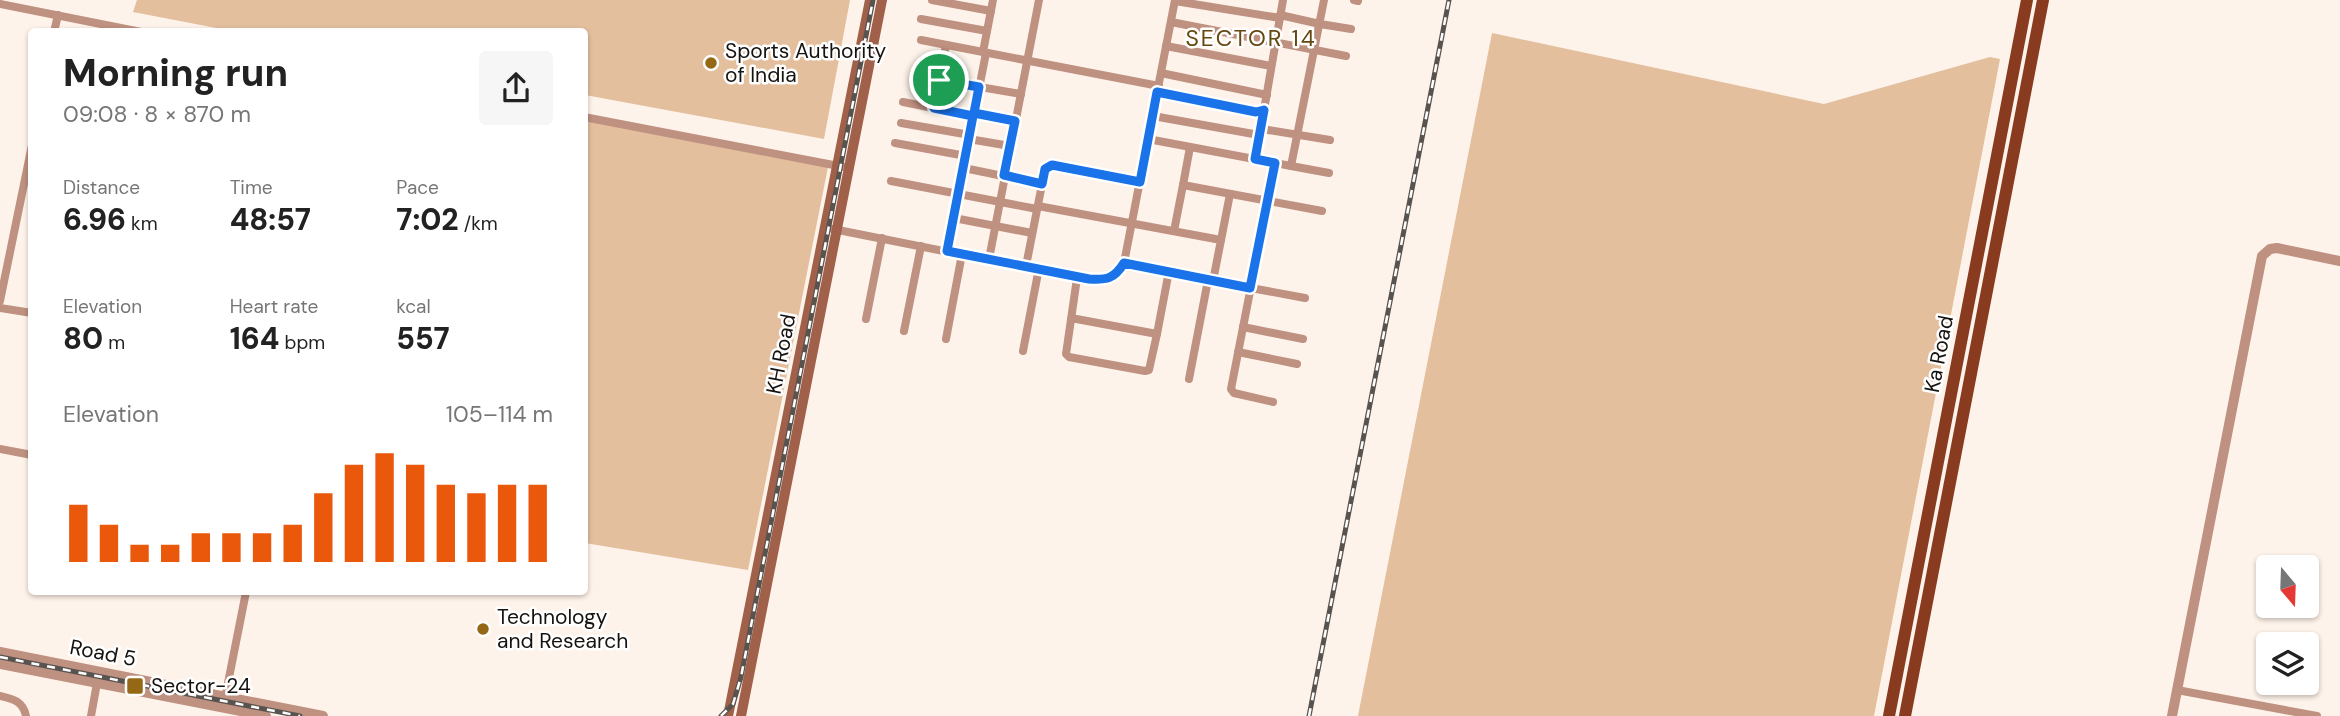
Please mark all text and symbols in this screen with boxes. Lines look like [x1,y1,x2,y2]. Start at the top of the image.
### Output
district label: SECTOR 14 [1185,23,1317,53]
place label: Sports Authority of India [725,37,886,89]
text: Morning run [63,48,288,98]
pin [909,50,969,110]
button: share [479,51,553,125]
marker: Sports Authority of India [703,55,719,71]
icon: arrive [920,61,958,99]
text: 09:08 · 8 × 870 m [63,99,251,129]
text: Distance [63,175,140,200]
text: Time [230,175,273,200]
text: Pace [396,175,439,200]
text: 6.96 [63,200,126,239]
text: 48:57 [230,200,311,239]
text: 7:02 [396,200,459,239]
text: km [126,211,158,236]
text: /km [459,211,498,236]
text: Elevation [63,294,142,319]
text: Heart rate [230,294,318,319]
text: kcal [396,294,431,319]
street label: KH Road [760,312,802,396]
street label: Ka Road [1918,313,1960,395]
text: 80 [63,319,103,358]
text: 164 [230,319,279,358]
text: 557 [396,319,450,358]
text: m [103,330,125,355]
text: bpm [279,330,325,355]
text: Elevation [63,399,159,429]
text: 105–114 m [446,399,553,429]
north arrow [2256,555,2319,618]
map controls [2256,555,2319,695]
place label: Technology and Research [497,603,628,655]
marker: Technology and Research [475,621,491,637]
button: layers [2256,632,2319,695]
street label: Road 5 [67,633,139,673]
place label: Sector-24 [151,672,251,700]
marker: Sector-24 [125,676,145,696]

